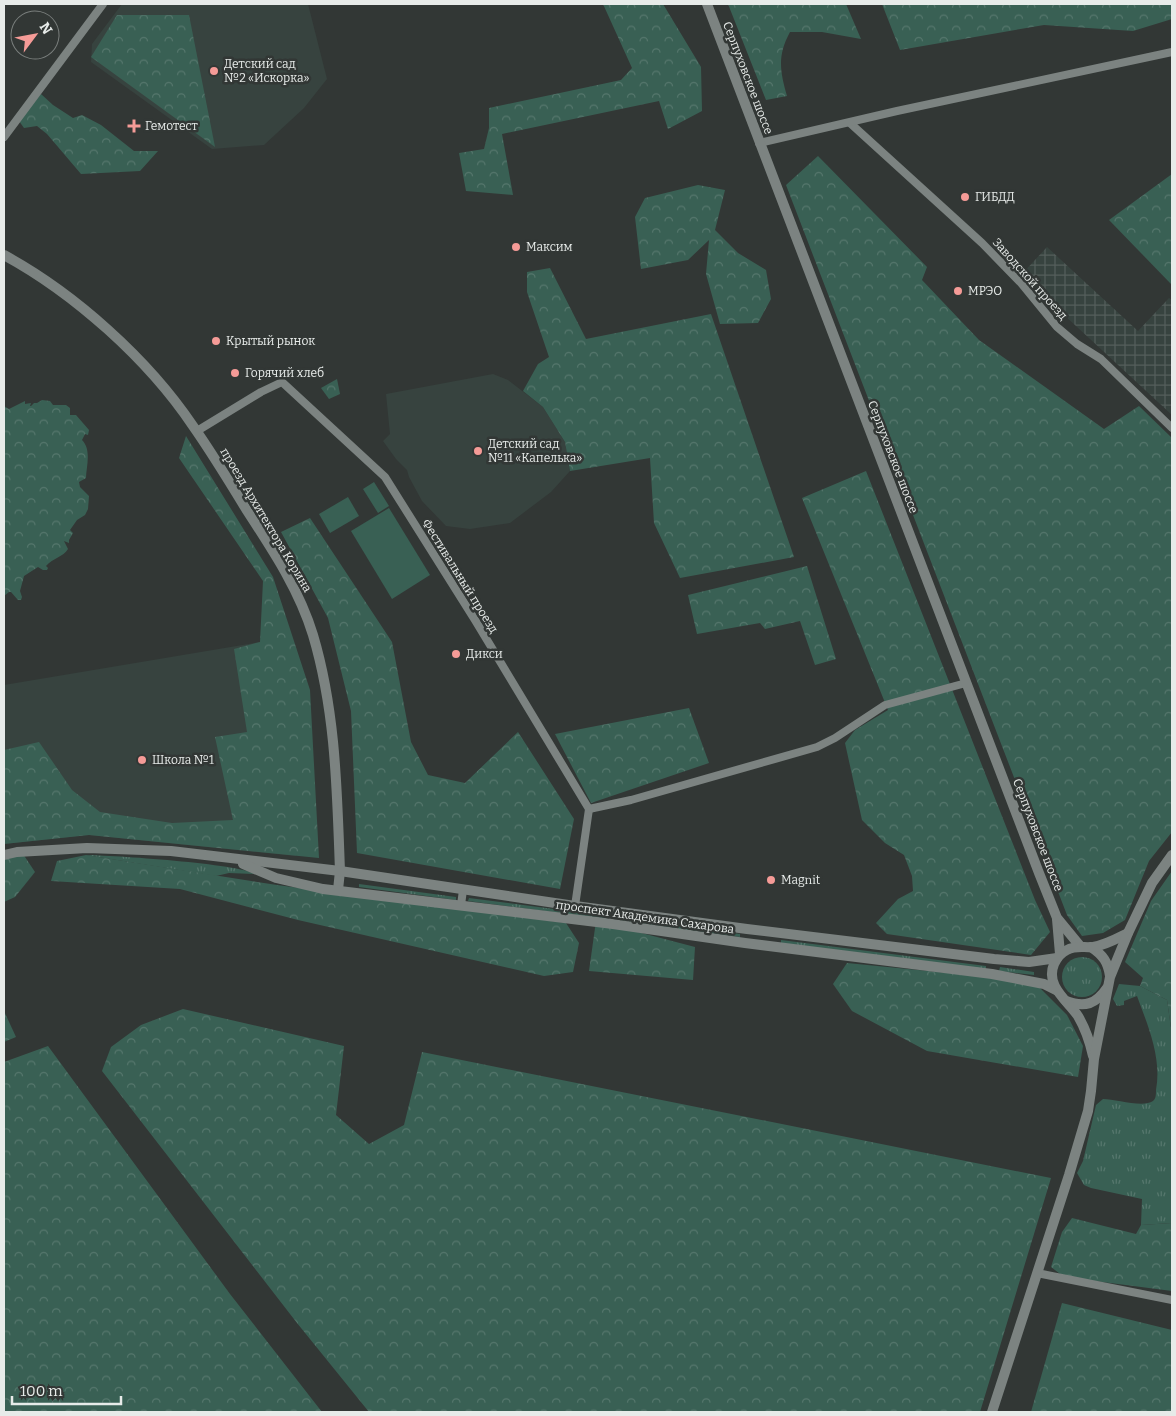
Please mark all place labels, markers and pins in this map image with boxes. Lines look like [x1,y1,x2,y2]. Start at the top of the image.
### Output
place label: Детcкий сад №2 «Искорка» [224,57,310,85]
marker: Детcкий сад №2 «Искорка» [208,65,220,77]
marker: Гемотест [127,119,141,133]
place label: Гемотест [145,119,198,133]
place label: ГИБДД [975,190,1015,204]
marker: ГИБДД [959,191,971,203]
place label: Максим [526,240,573,254]
marker: Максим [510,241,522,253]
place label: МРЭО [968,284,1002,298]
marker: МРЭО [952,285,964,297]
place label: Крытый рынок [226,334,315,348]
marker: Крытый рынок [210,335,222,347]
place label: Горячий хлеб [245,366,324,380]
marker: Горячий хлеб [229,367,241,379]
place label: Детский сад №11 «Капелька» [488,437,582,465]
marker: Детский сад №11 «Капелька» [472,445,484,457]
place label: Дикси [466,647,503,661]
marker: Дикси [450,648,462,660]
place label: Школа №1 [152,753,214,767]
marker: Школа №1 [136,754,148,766]
place label: Magnit [781,873,821,887]
marker: Magnit [765,874,777,886]

